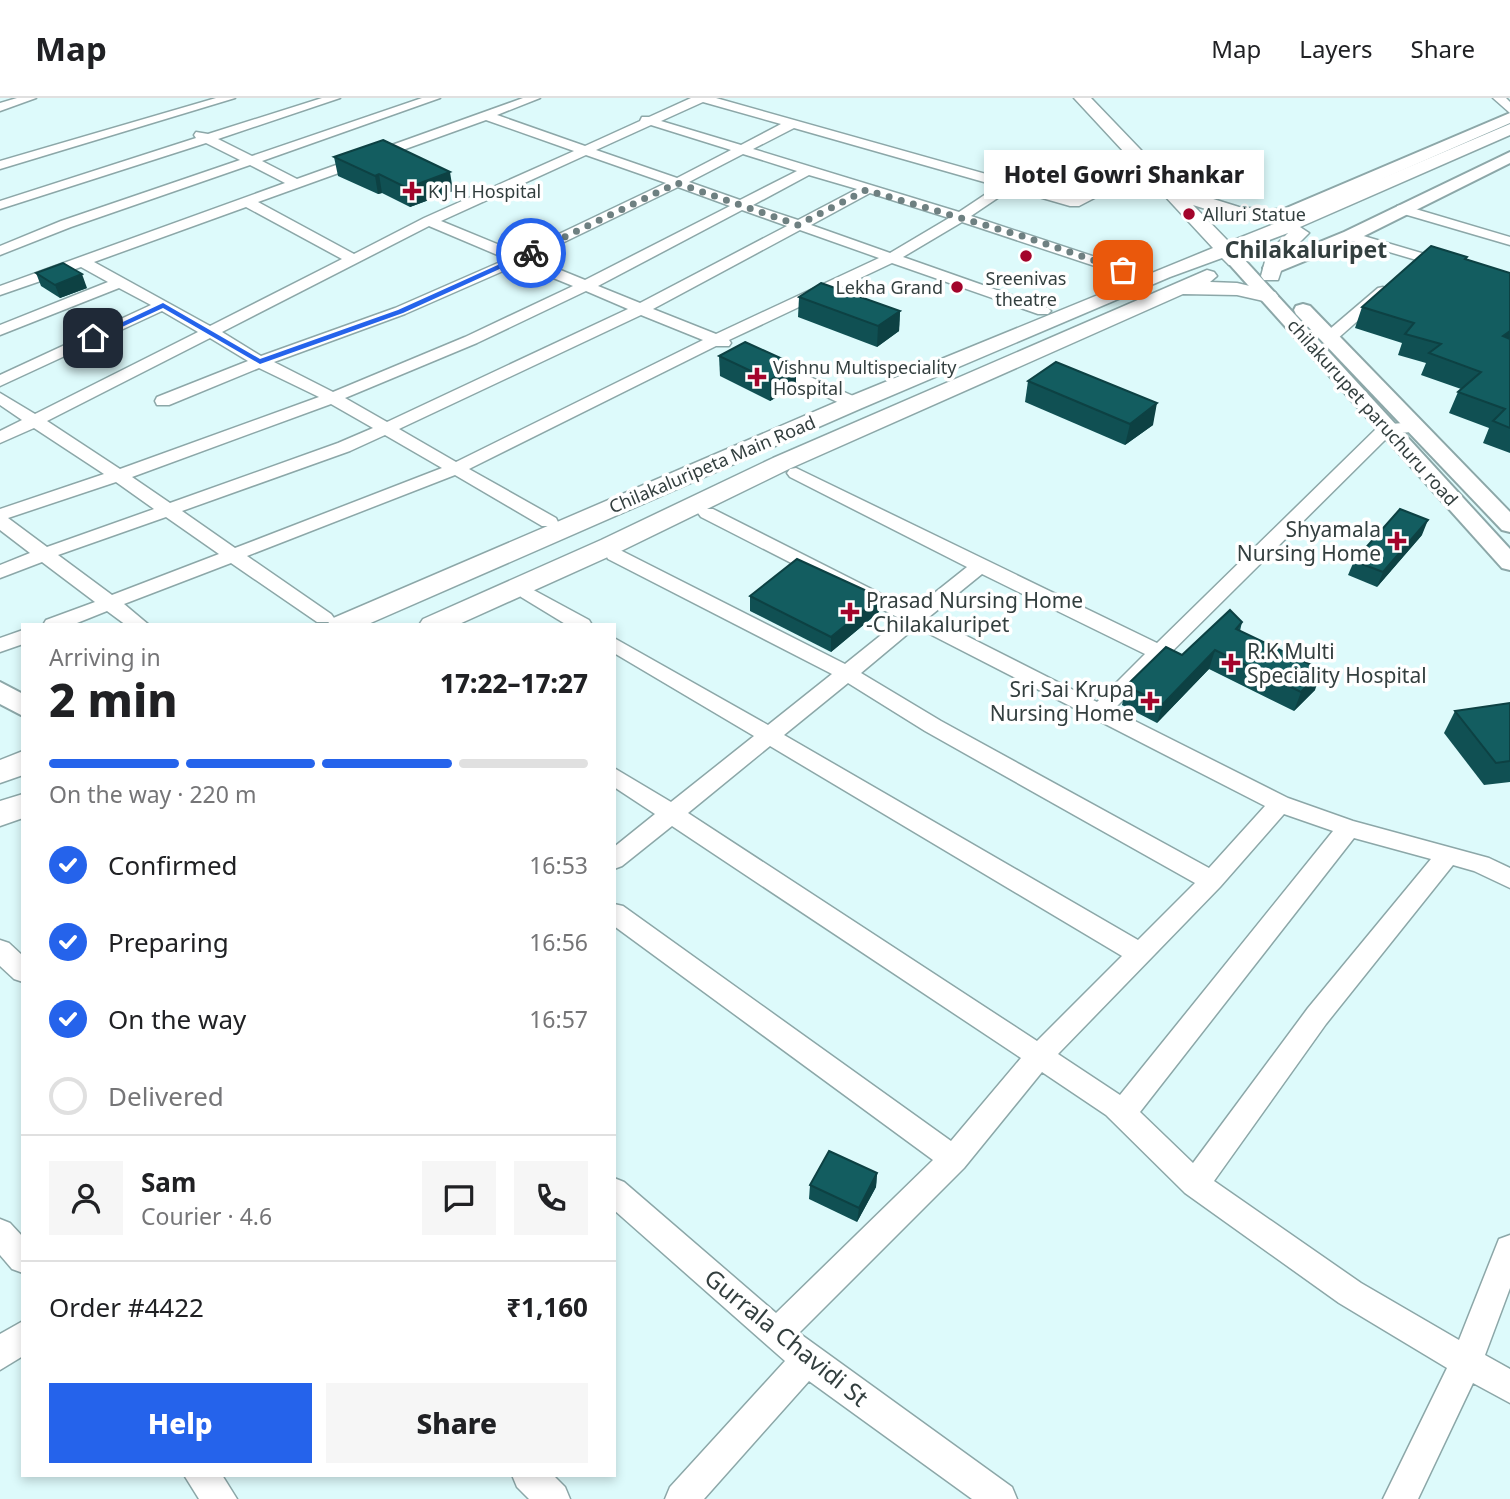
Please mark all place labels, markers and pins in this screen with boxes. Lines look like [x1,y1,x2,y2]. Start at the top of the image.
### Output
callout: Hotel Gowri Shankar [983,151,1263,200]
place label: K J H Hospital [428,179,541,203]
marker: K J H Hospital [402,181,422,201]
place label: Alluri Statue [1203,202,1306,226]
marker: Alluri Statue [1181,206,1197,222]
pin [1093,240,1153,300]
marker: Sreenivas theatre [1018,248,1034,264]
place label: Sreenivas theatre [986,266,1066,311]
place label: Lekha Grand [835,275,943,299]
marker: Lekha Grand [949,279,965,295]
pin [63,308,123,368]
place label: Vishnu Multispeciality Hospital [773,355,957,400]
marker: Vishnu Multispeciality Hospital [747,367,767,387]
place label: Shyamala Nursing Home [1237,515,1381,567]
marker: Shyamala Nursing Home [1387,531,1407,551]
place label: Prasad Nursing Home -Chilakaluripet [866,586,1083,638]
marker: Prasad Nursing Home -Chilakaluripet [840,602,860,622]
place label: R.K Multi Speciality Hospital [1247,637,1427,689]
marker: R.K Multi Speciality Hospital [1221,653,1241,673]
place label: Sri Sai Krupa Nursing Home [990,675,1134,727]
marker: Sri Sai Krupa Nursing Home [1140,691,1160,711]

